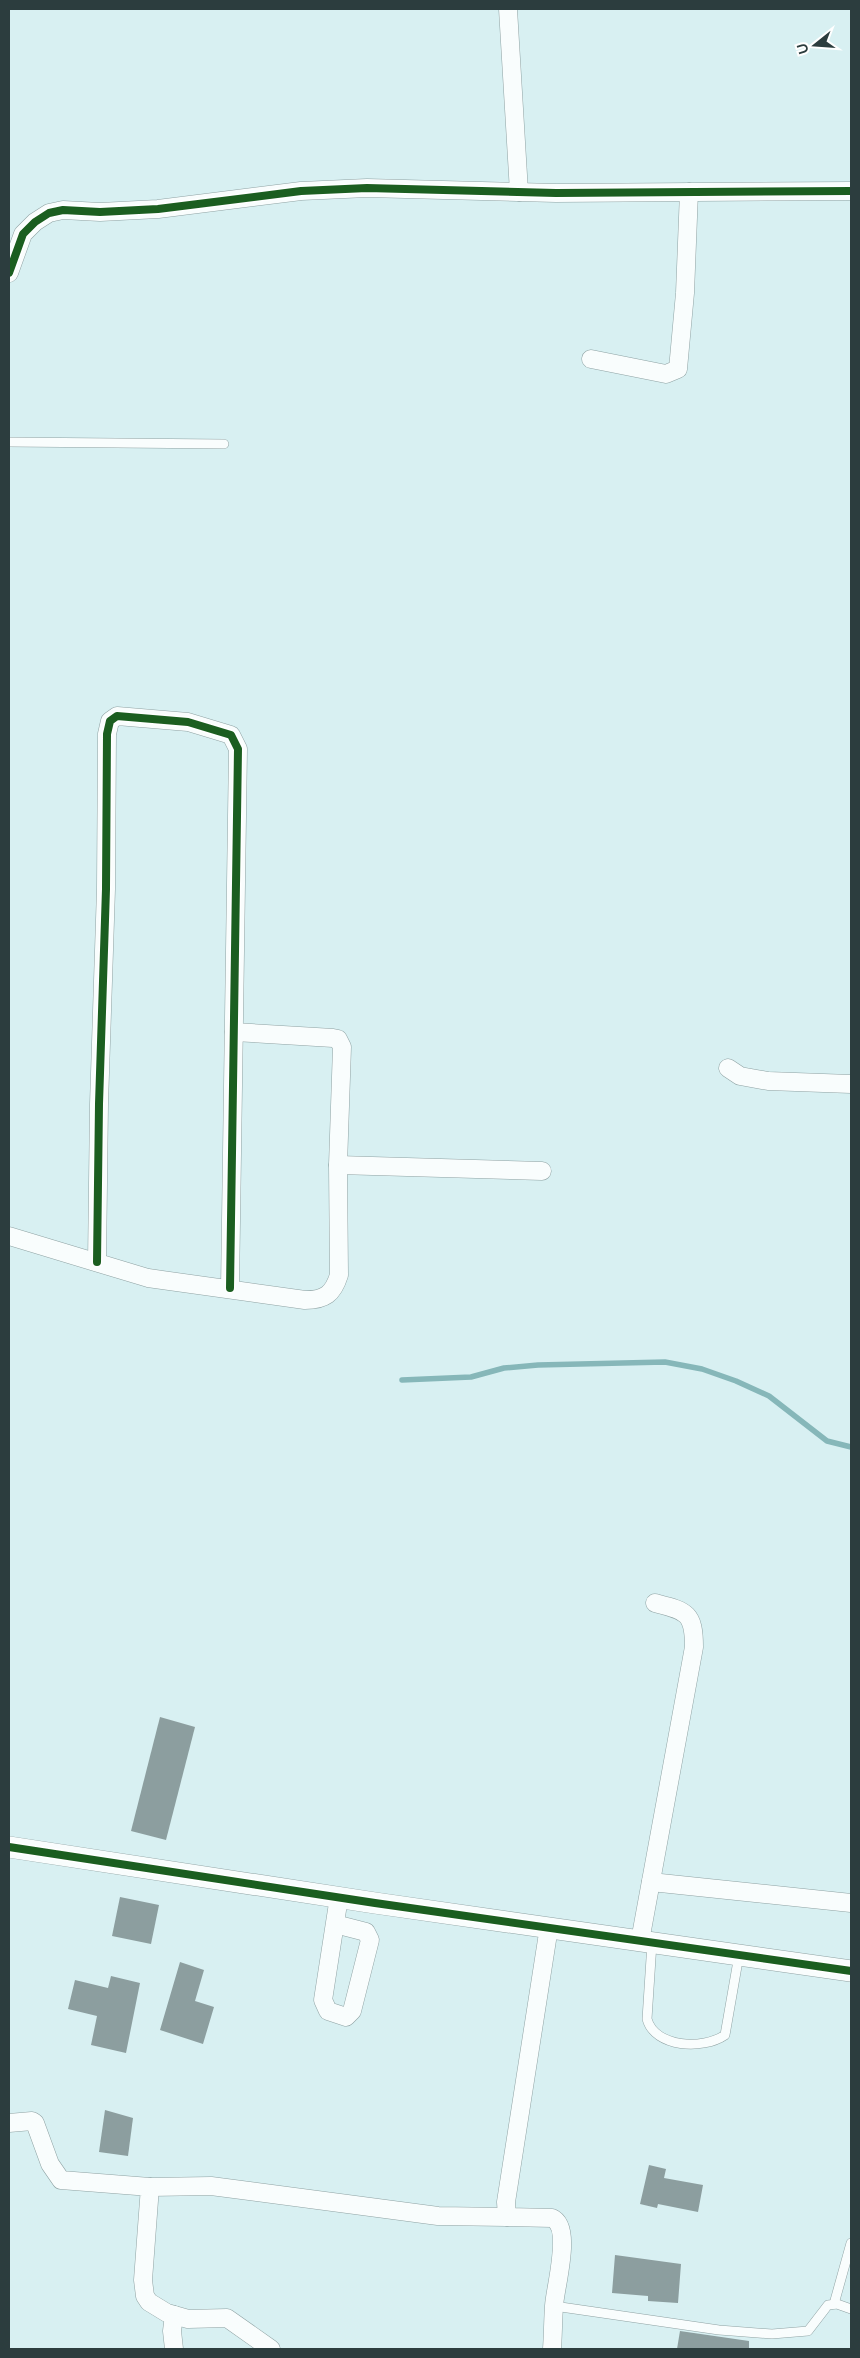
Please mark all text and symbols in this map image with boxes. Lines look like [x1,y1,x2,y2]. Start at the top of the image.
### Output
north arrow [790,20,840,70]
text: U [793,41,812,56]

